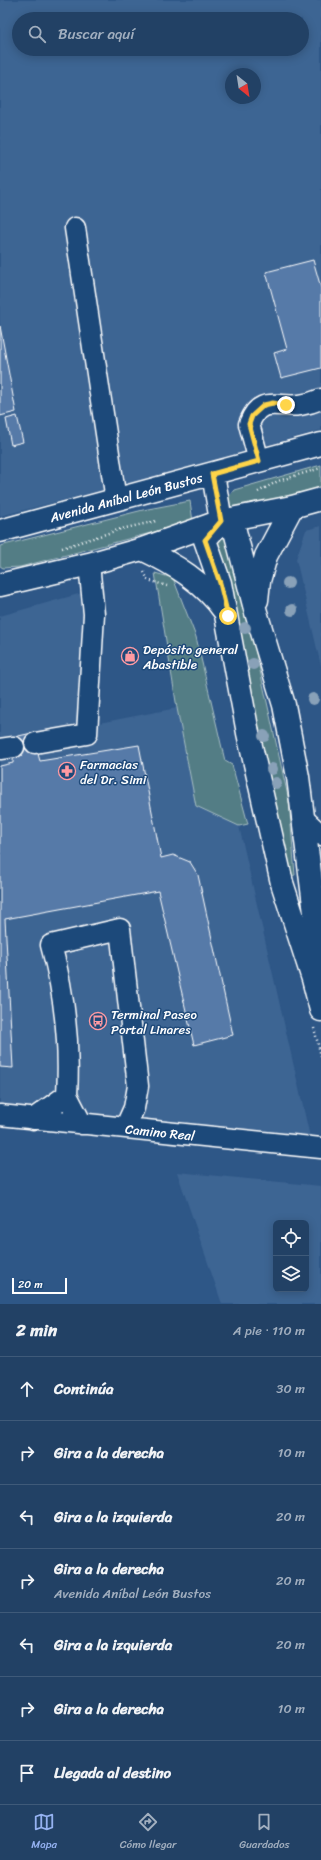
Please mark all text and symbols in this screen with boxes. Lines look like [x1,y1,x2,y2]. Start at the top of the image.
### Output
search box [12,12,309,56]
text: Buscar aquí [58,21,135,47]
icon: search [26,23,48,45]
north arrow [225,68,261,104]
route end [277,396,295,414]
street label: Avenida Aníbal León Bustos [46,466,206,529]
route start [219,607,237,625]
place label: Depósito general Abastible [142,638,238,676]
shop icon: Depósito general Abastible [120,646,140,666]
place label: Farmacias del Dr. Simi [80,753,147,791]
pharmacy icon: Farmacias del Dr. Simi [57,761,77,781]
place label: Terminal Paseo Portal Linares [111,1003,197,1041]
bus stop icon: Terminal Paseo Portal Linares [88,1011,108,1031]
street label: Camino Real [124,1117,196,1148]
map controls [273,1220,309,1292]
button: locate [273,1220,309,1256]
button: layers [273,1256,309,1292]
text: 20 m [18,1275,43,1294]
scale bar [12,1276,67,1295]
text: 2 min [16,1315,57,1345]
text: A pie · 110 m [233,1319,305,1342]
text: Continúa [54,1376,113,1402]
text: 30 m [276,1377,305,1400]
icon: ahead [16,1378,38,1400]
text: Gira a la derecha [54,1440,164,1466]
text: 10 m [278,1441,305,1464]
icon: right [16,1442,38,1464]
text: Gira a la izquierda [54,1504,172,1530]
text: 20 m [276,1505,305,1528]
icon: left [16,1506,38,1528]
text: Gira a la derecha [54,1556,164,1582]
text: 20 m [276,1569,305,1592]
icon: right [16,1570,38,1592]
text: Avenida Aníbal León Bustos [54,1582,211,1605]
text: Gira a la izquierda [54,1632,172,1658]
text: 20 m [276,1633,305,1656]
icon: left [16,1634,38,1656]
text: Gira a la derecha [54,1696,164,1722]
text: 10 m [278,1697,305,1720]
icon: right [16,1698,38,1720]
text: Llegada al destino [54,1760,171,1786]
icon: arrive [16,1762,38,1784]
tab: Mapa [31,1811,57,1854]
tab: Cómo llegar [120,1811,177,1854]
tab: Guardados [239,1811,290,1854]

